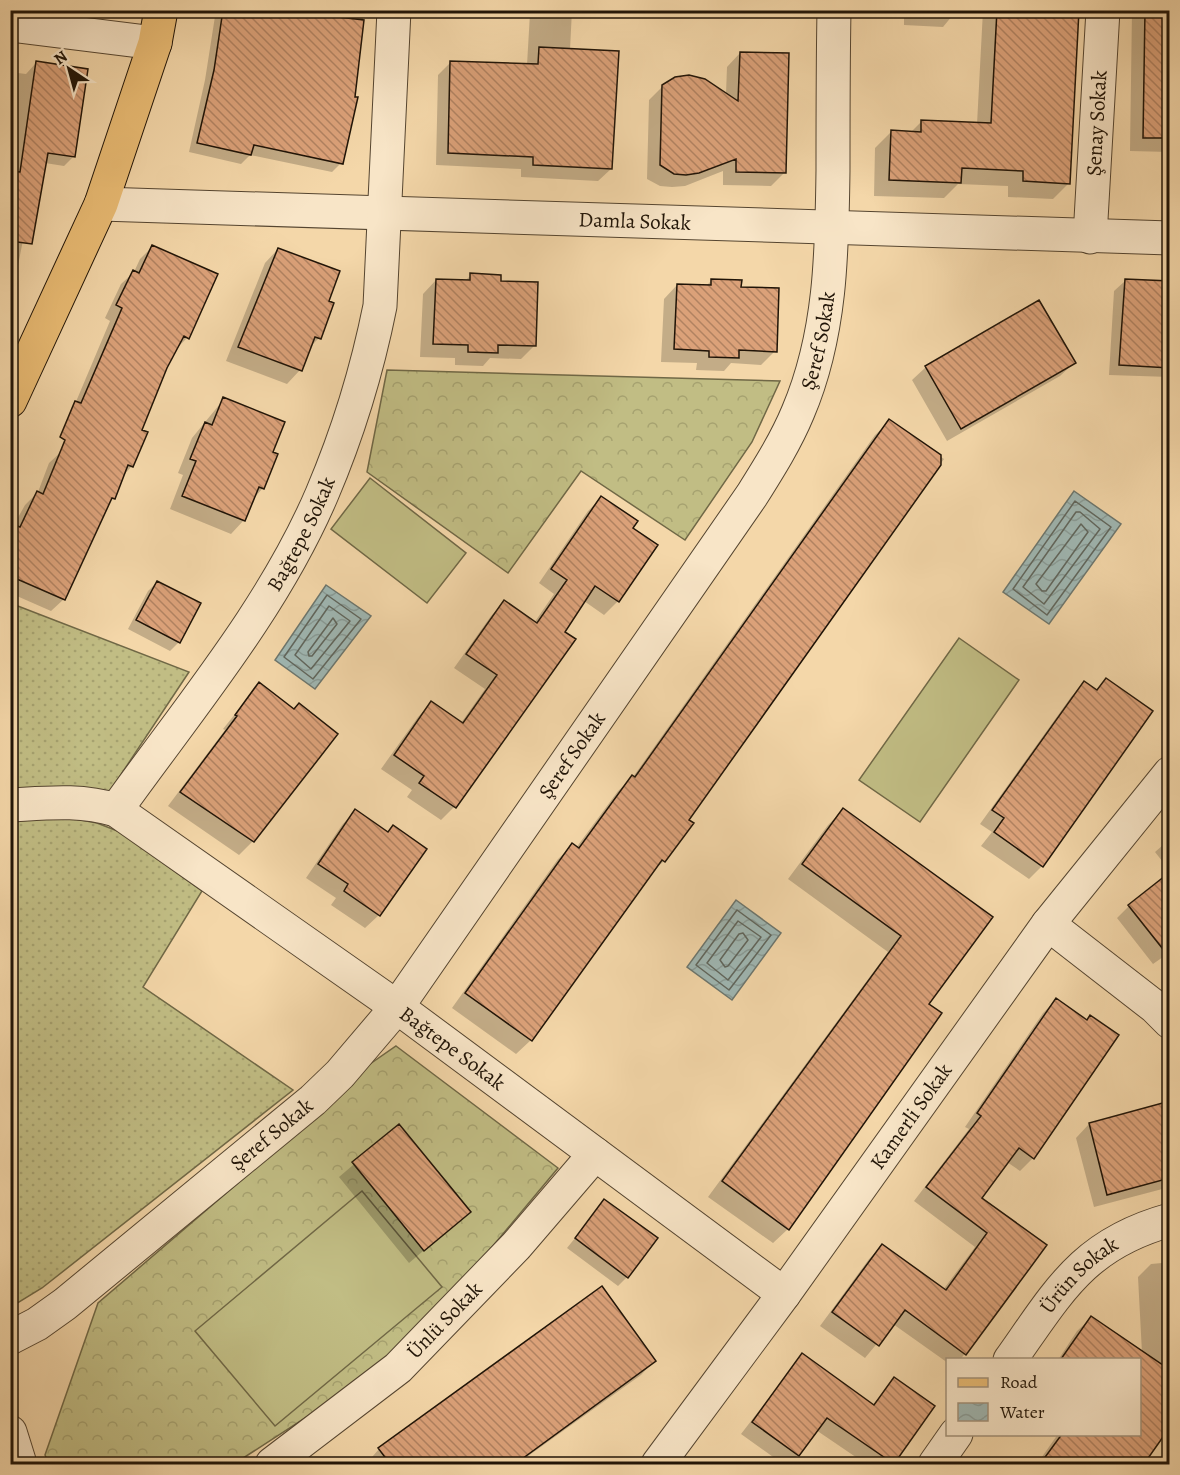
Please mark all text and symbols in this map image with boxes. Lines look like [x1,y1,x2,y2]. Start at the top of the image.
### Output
north arrow [39,39,99,99]
text: N [50,45,72,70]
street label: Şenay Sokak [1080,69,1114,177]
street label: Damla Sokak [578,205,692,237]
street label: Şeref Sokak [794,289,842,393]
street label: Bağtepe Sokak [260,472,342,597]
street label: Şeref Sokak [532,706,612,804]
street label: Bağtepe Sokak [394,1000,512,1097]
street label: Kamerli Sokak [863,1057,959,1175]
street label: Şeref Sokak [224,1091,319,1177]
street label: Ürün Sokak [1033,1230,1124,1319]
street label: Ünlü Sokak [400,1275,489,1365]
legend [946,1358,1141,1436]
text: Road [1000,1370,1038,1394]
text: Water [999,1400,1045,1424]

